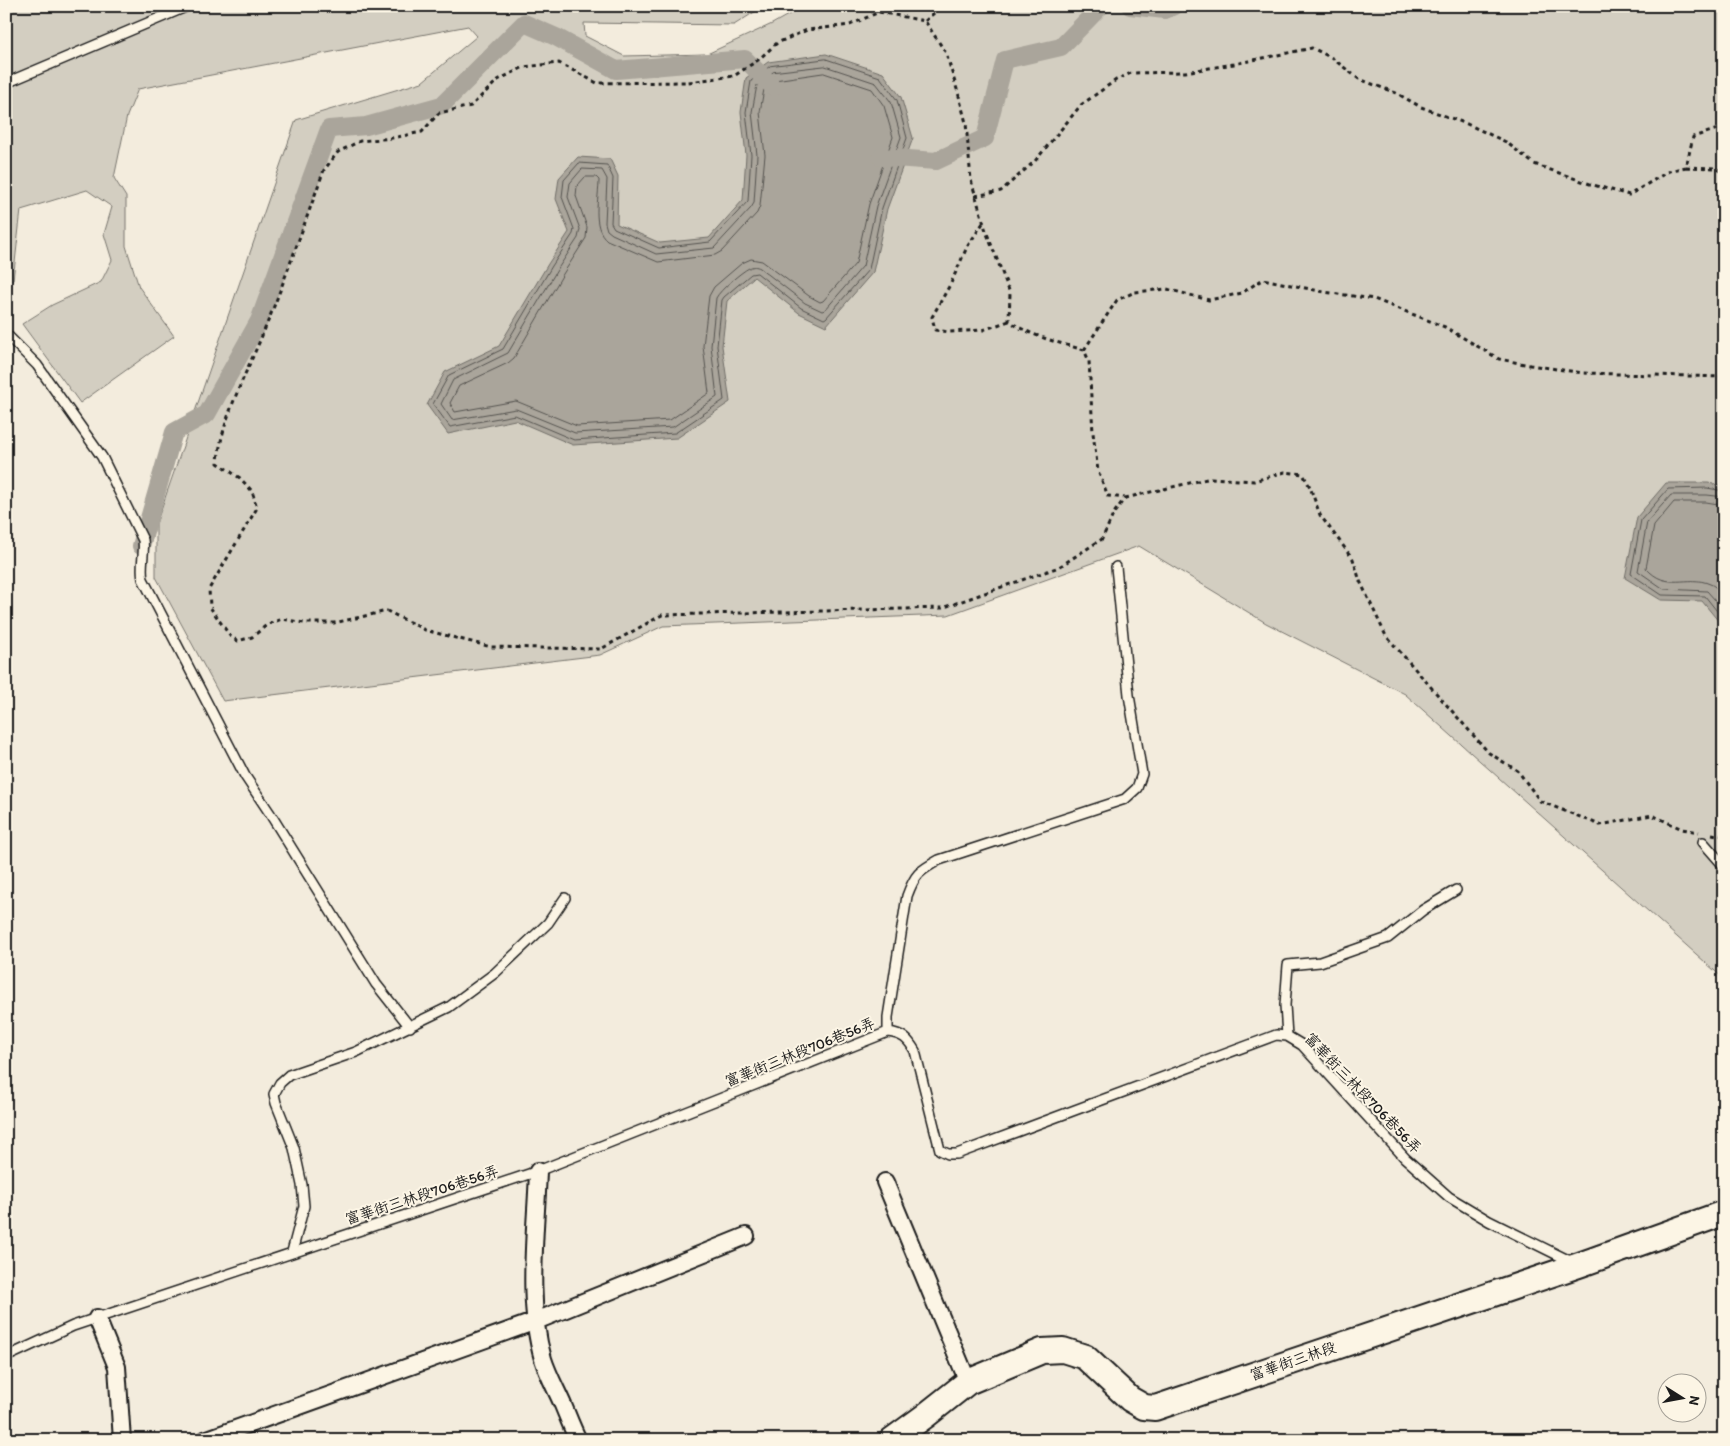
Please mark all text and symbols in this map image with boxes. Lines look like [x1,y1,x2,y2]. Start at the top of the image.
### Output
street label: 富華街三林段706巷56弄 [722,1014,878,1090]
street label: 富華街三林段706巷56弄 [1301,1029,1425,1157]
street label: 富華街三林段706巷56弄 [343,1162,501,1228]
street label: 富華街三林段 [1248,1338,1338,1384]
north arrow [1658,1374,1708,1424]
text: N [1685,1394,1704,1407]

